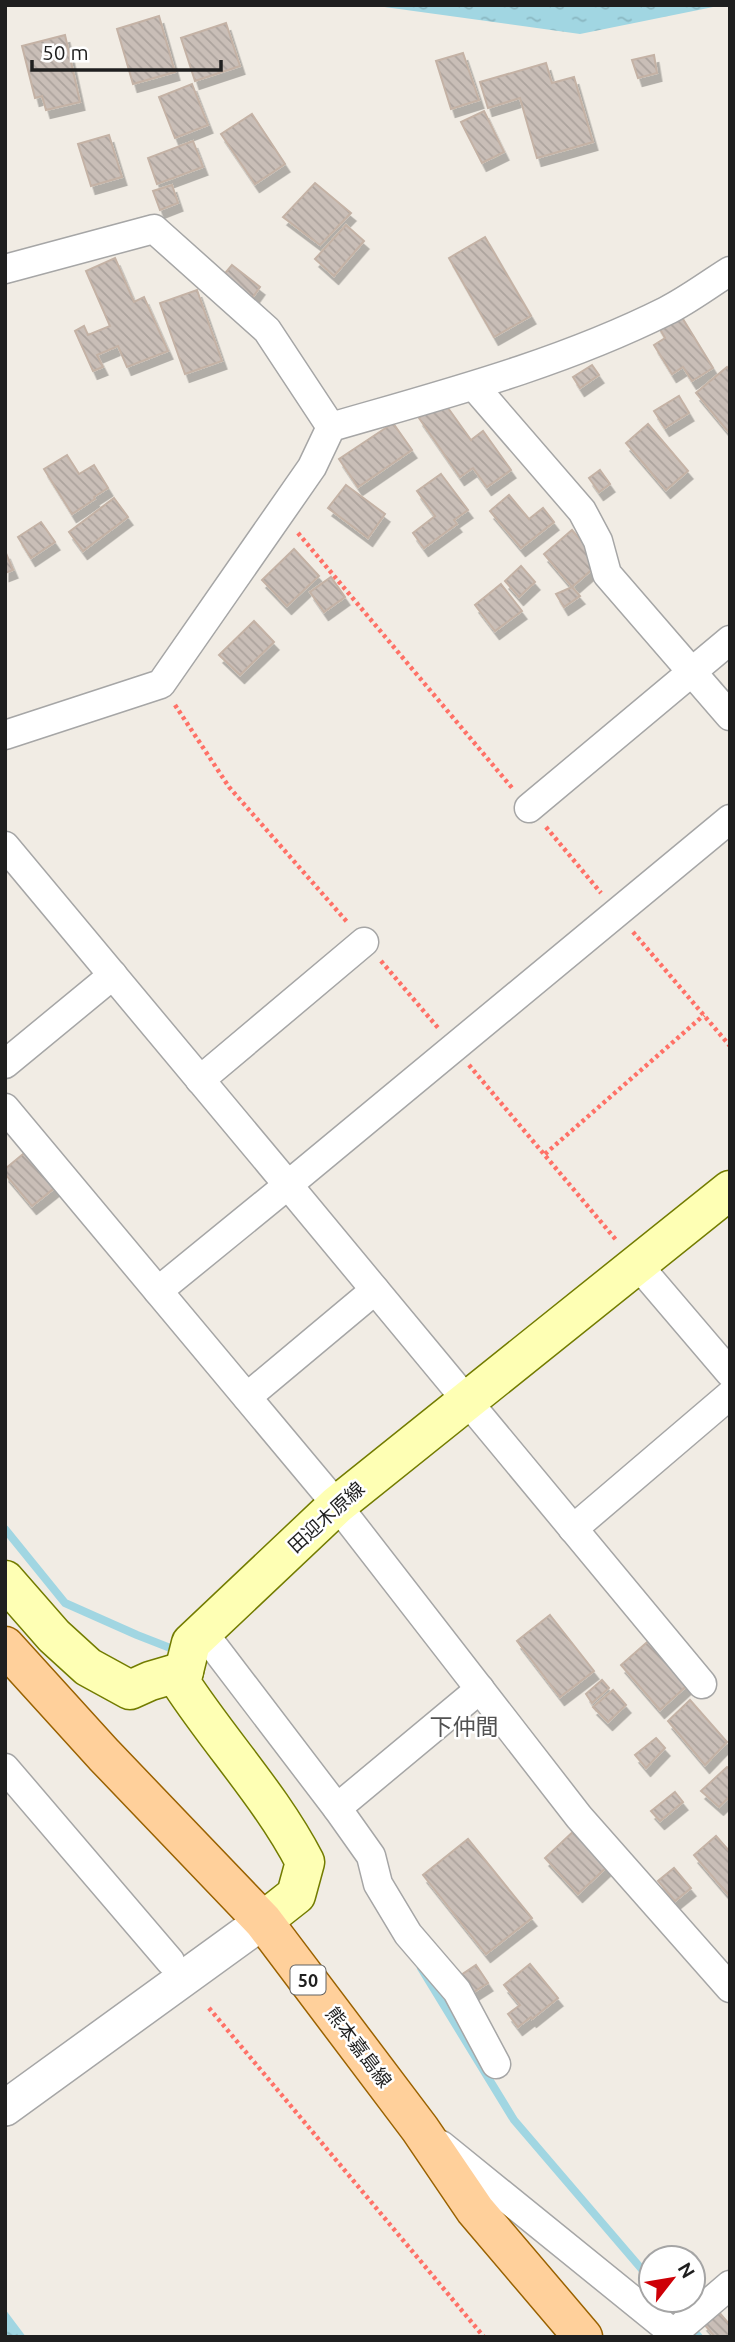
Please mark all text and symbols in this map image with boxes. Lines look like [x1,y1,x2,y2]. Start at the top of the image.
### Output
scale bar [32,28,220,72]
text: 50 m [42,40,89,64]
street label: 田迎木原線 [283,1477,369,1557]
district label: 下仲間 [430,1714,499,1739]
road number: 50 [290,1966,326,1994]
street label: 熊本嘉島線 [322,2002,396,2092]
north arrow [637,2244,707,2314]
text: N [673,2258,700,2282]

